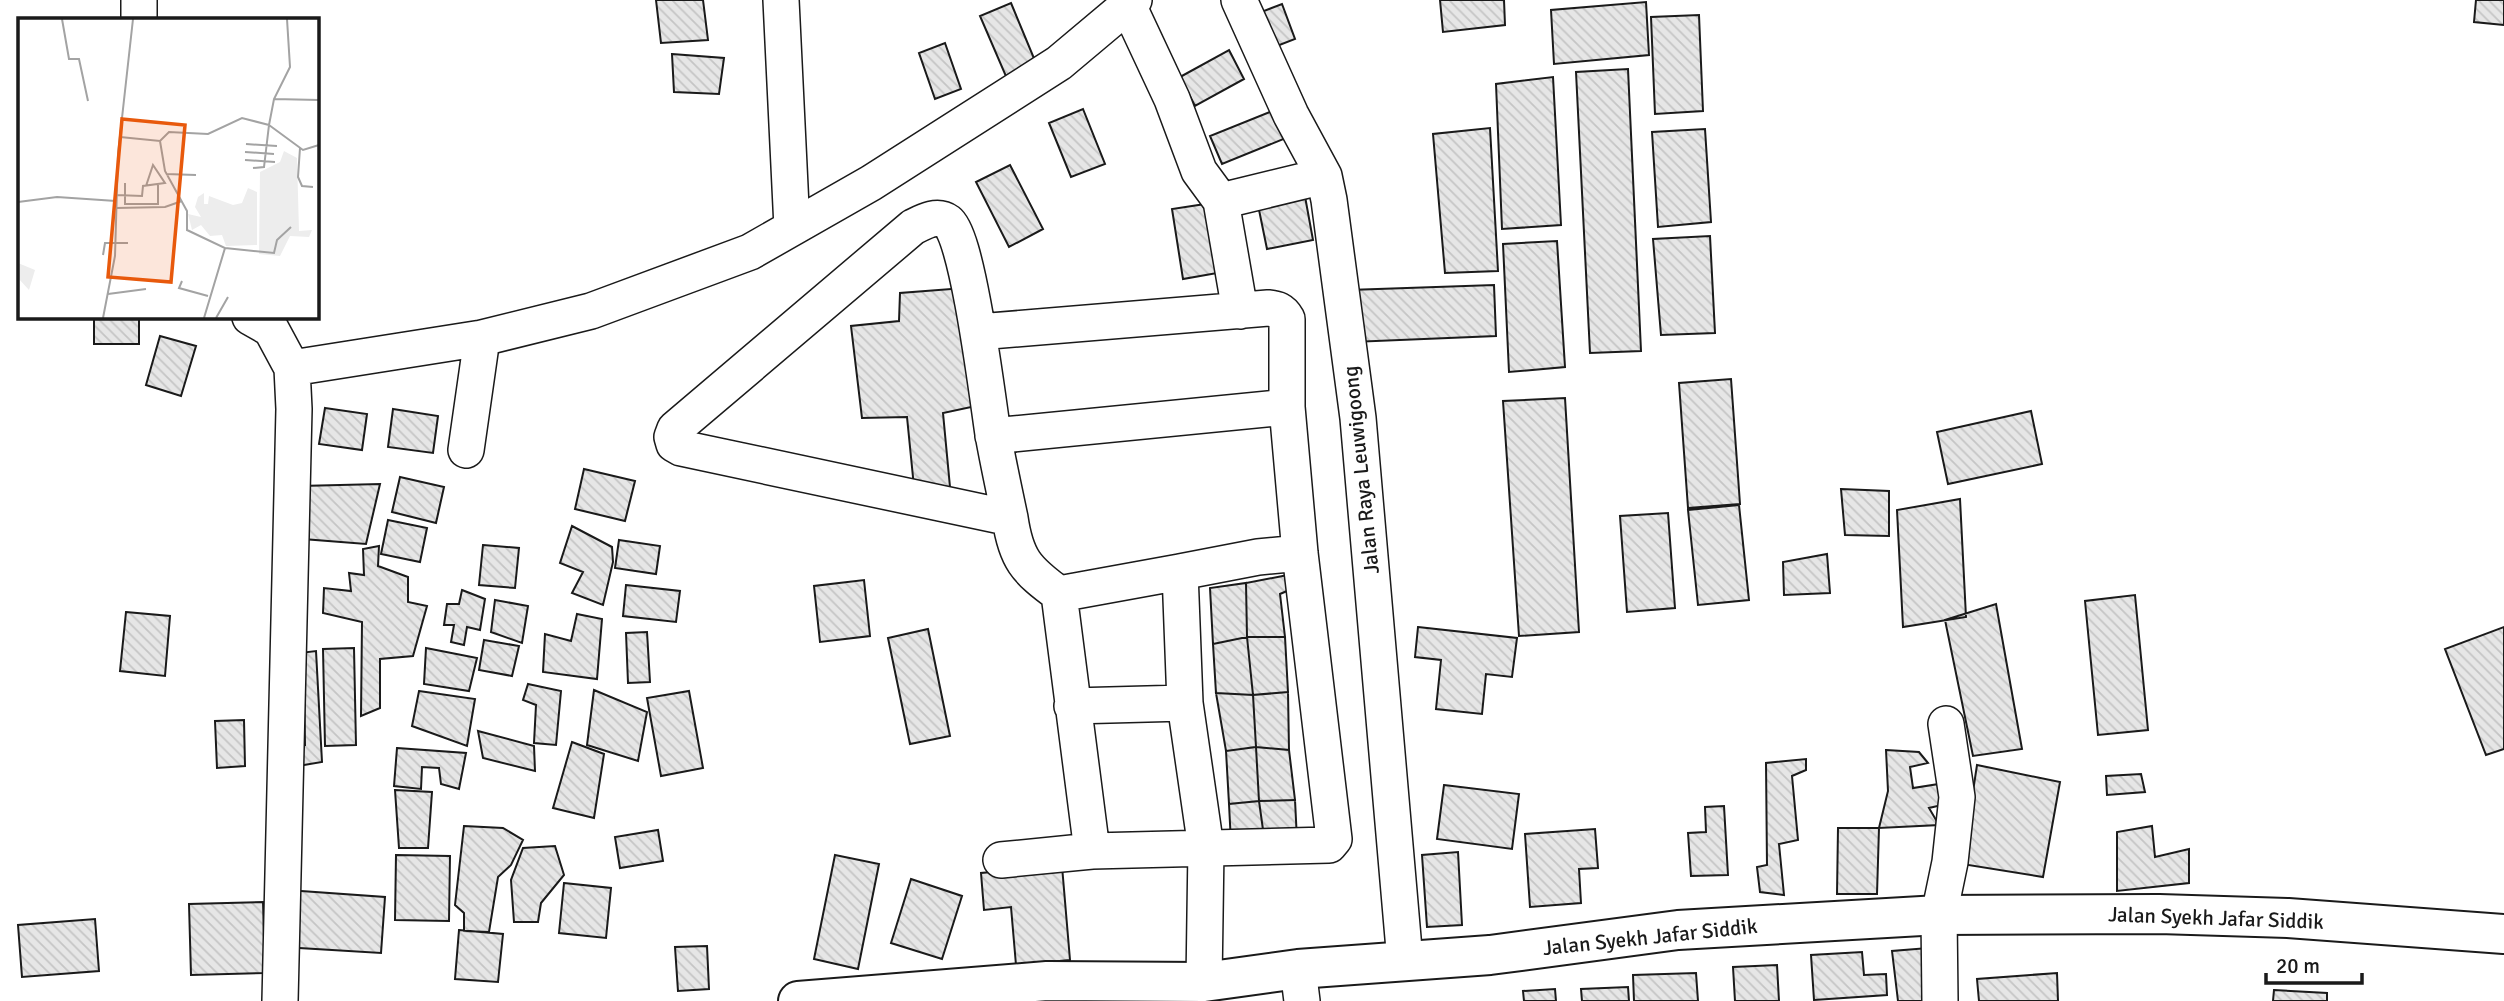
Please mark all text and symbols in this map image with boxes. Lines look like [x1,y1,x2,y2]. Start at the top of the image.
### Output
inset map [18,18,318,318]
street label: Jalan Raya Leuwigoong [1337,365,1385,575]
street label: Jalan Syekh Jafar Siddik [2108,901,2325,935]
street label: Jalan Syekh Jafar Siddik [1541,913,1759,961]
scale bar [2266,942,2362,986]
text: 20 m [2276,953,2320,979]

